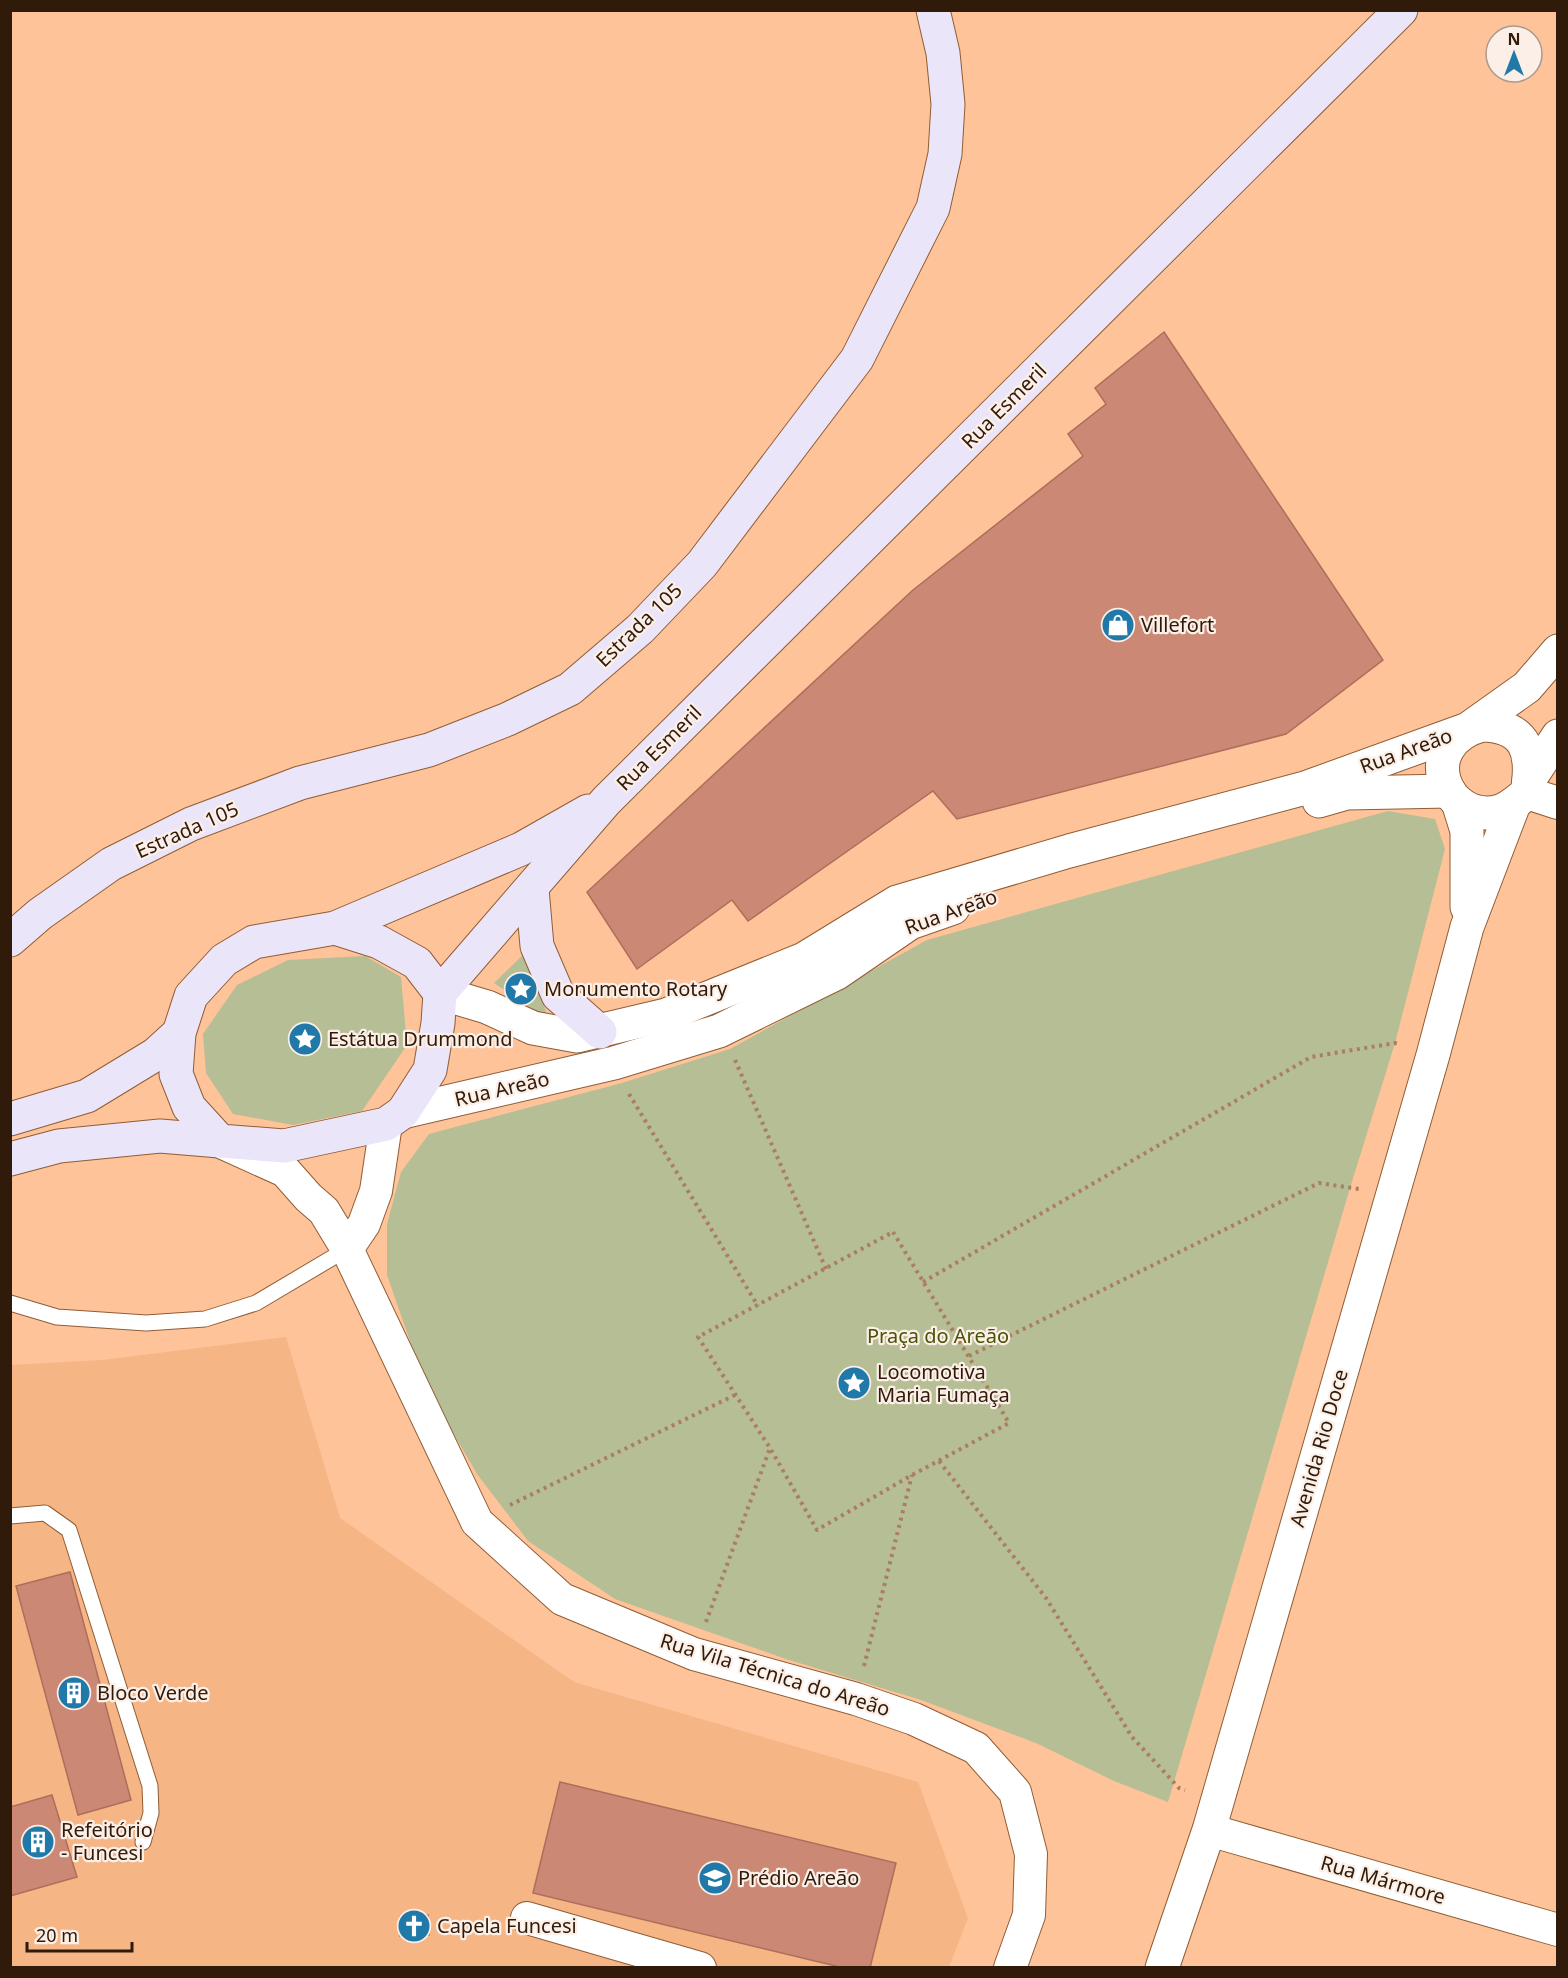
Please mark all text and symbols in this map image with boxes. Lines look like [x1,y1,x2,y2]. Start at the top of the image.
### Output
north arrow [1484,24,1544,84]
text: N [1507,28,1521,50]
street label: Rua Esmeril [955,357,1052,454]
street label: Estrada 105 [590,577,688,673]
shop icon: Villefort [1100,607,1136,643]
place label: Villefort [1141,611,1214,638]
street label: Rua Esmeril [610,699,707,796]
street label: Rua Areão [1356,721,1456,780]
street label: Estrada 105 [131,795,243,864]
street label: Rua Areão [901,882,1001,941]
place icon: Monumento Rotary [503,971,539,1007]
place label: Monumento Rotary [544,975,728,1002]
place icon: Estátua Drummond [287,1021,323,1057]
place label: Estátua Drummond [328,1025,513,1052]
street label: Rua Areão [452,1065,552,1113]
park label: Praça do Areão [867,1322,1009,1349]
place label: Locomotiva Maria Fumaça [877,1358,1010,1408]
place icon: Locomotiva Maria Fumaça [836,1365,872,1401]
street label: Avenida Rio Doce [1283,1366,1354,1530]
street label: Rua Vila Técnica do Areão [657,1627,893,1722]
building icon: Bloco Verde [56,1675,92,1711]
place label: Bloco Verde [97,1679,208,1706]
place label: Refeitório - Funcesi [61,1816,153,1866]
building icon: Refeitório - Funcesi [20,1824,56,1860]
street label: Rua Mármore [1318,1849,1449,1910]
school or university icon: Prédio Areão [697,1860,733,1896]
place label: Prédio Areão [738,1864,859,1891]
church icon: Capela Funcesi [396,1908,432,1944]
place label: Capela Funcesi [437,1912,577,1939]
scale bar [27,1915,132,1953]
text: 20 m [36,1923,78,1947]

